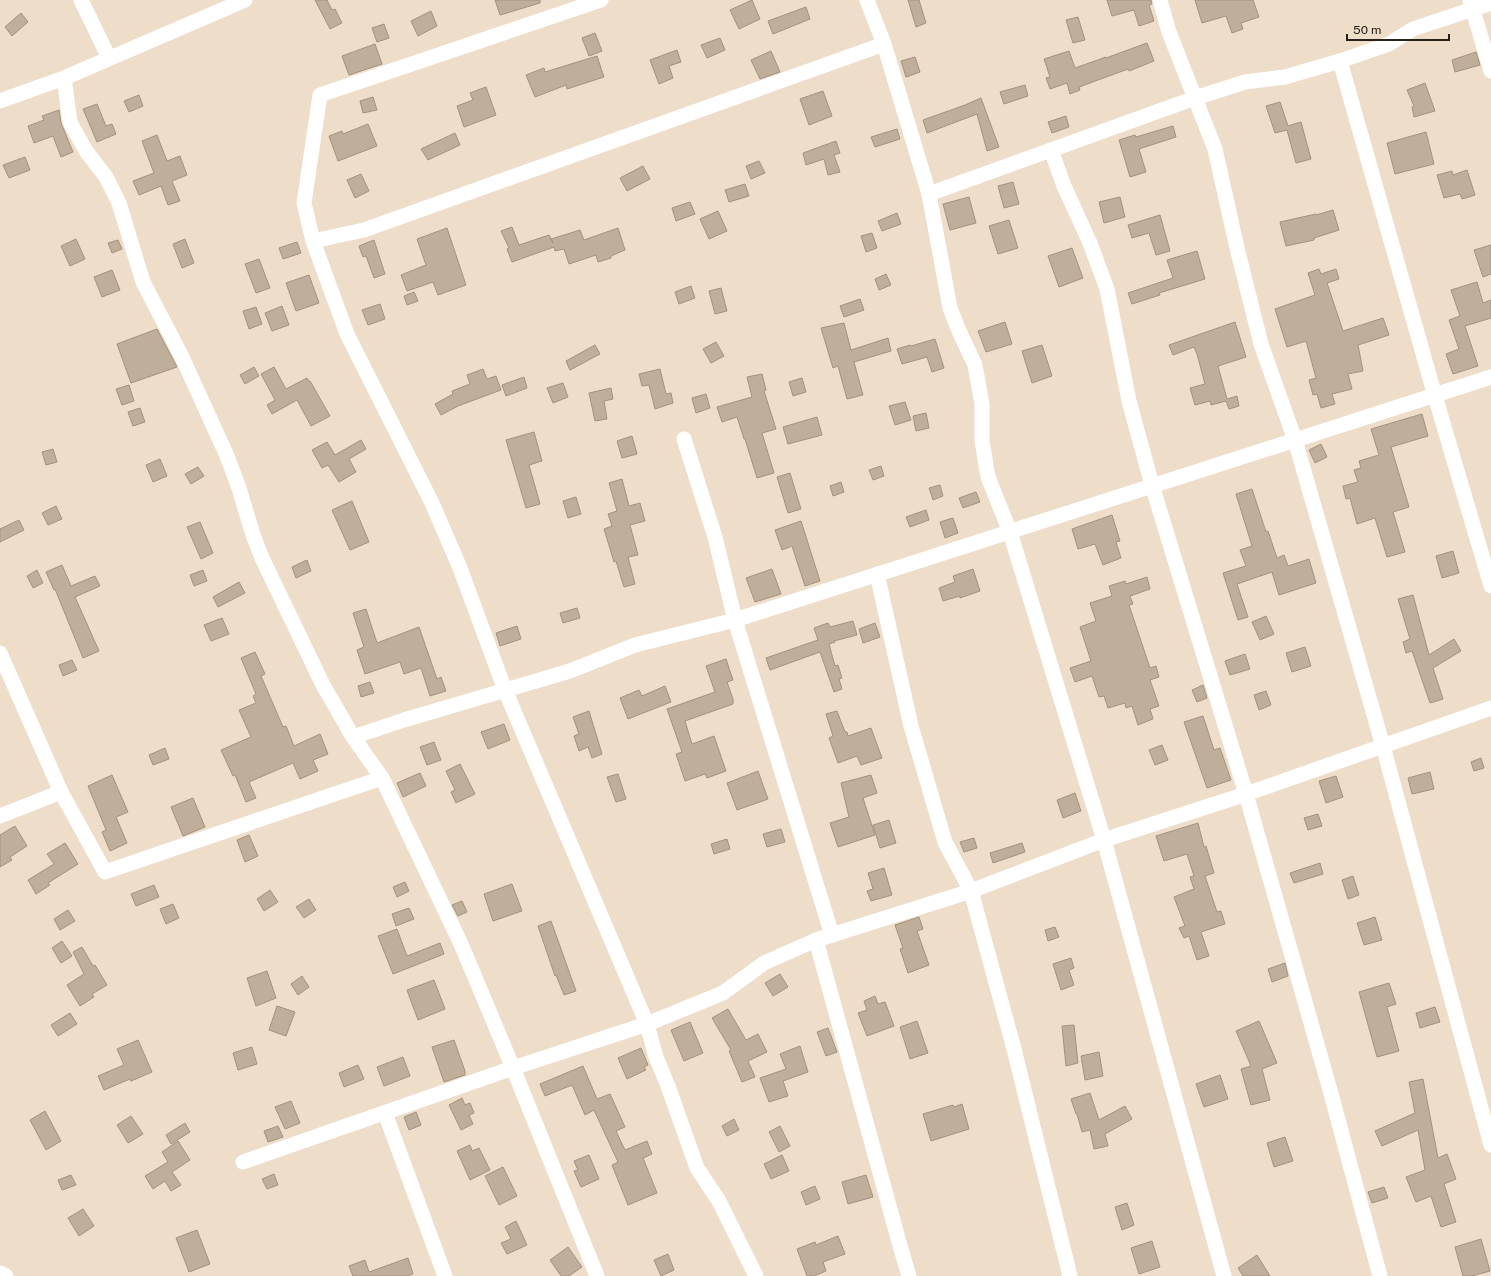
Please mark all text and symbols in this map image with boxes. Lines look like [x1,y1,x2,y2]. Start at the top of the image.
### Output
scale bar [1347,16,1449,42]
text: 50 m [1353,23,1381,37]

